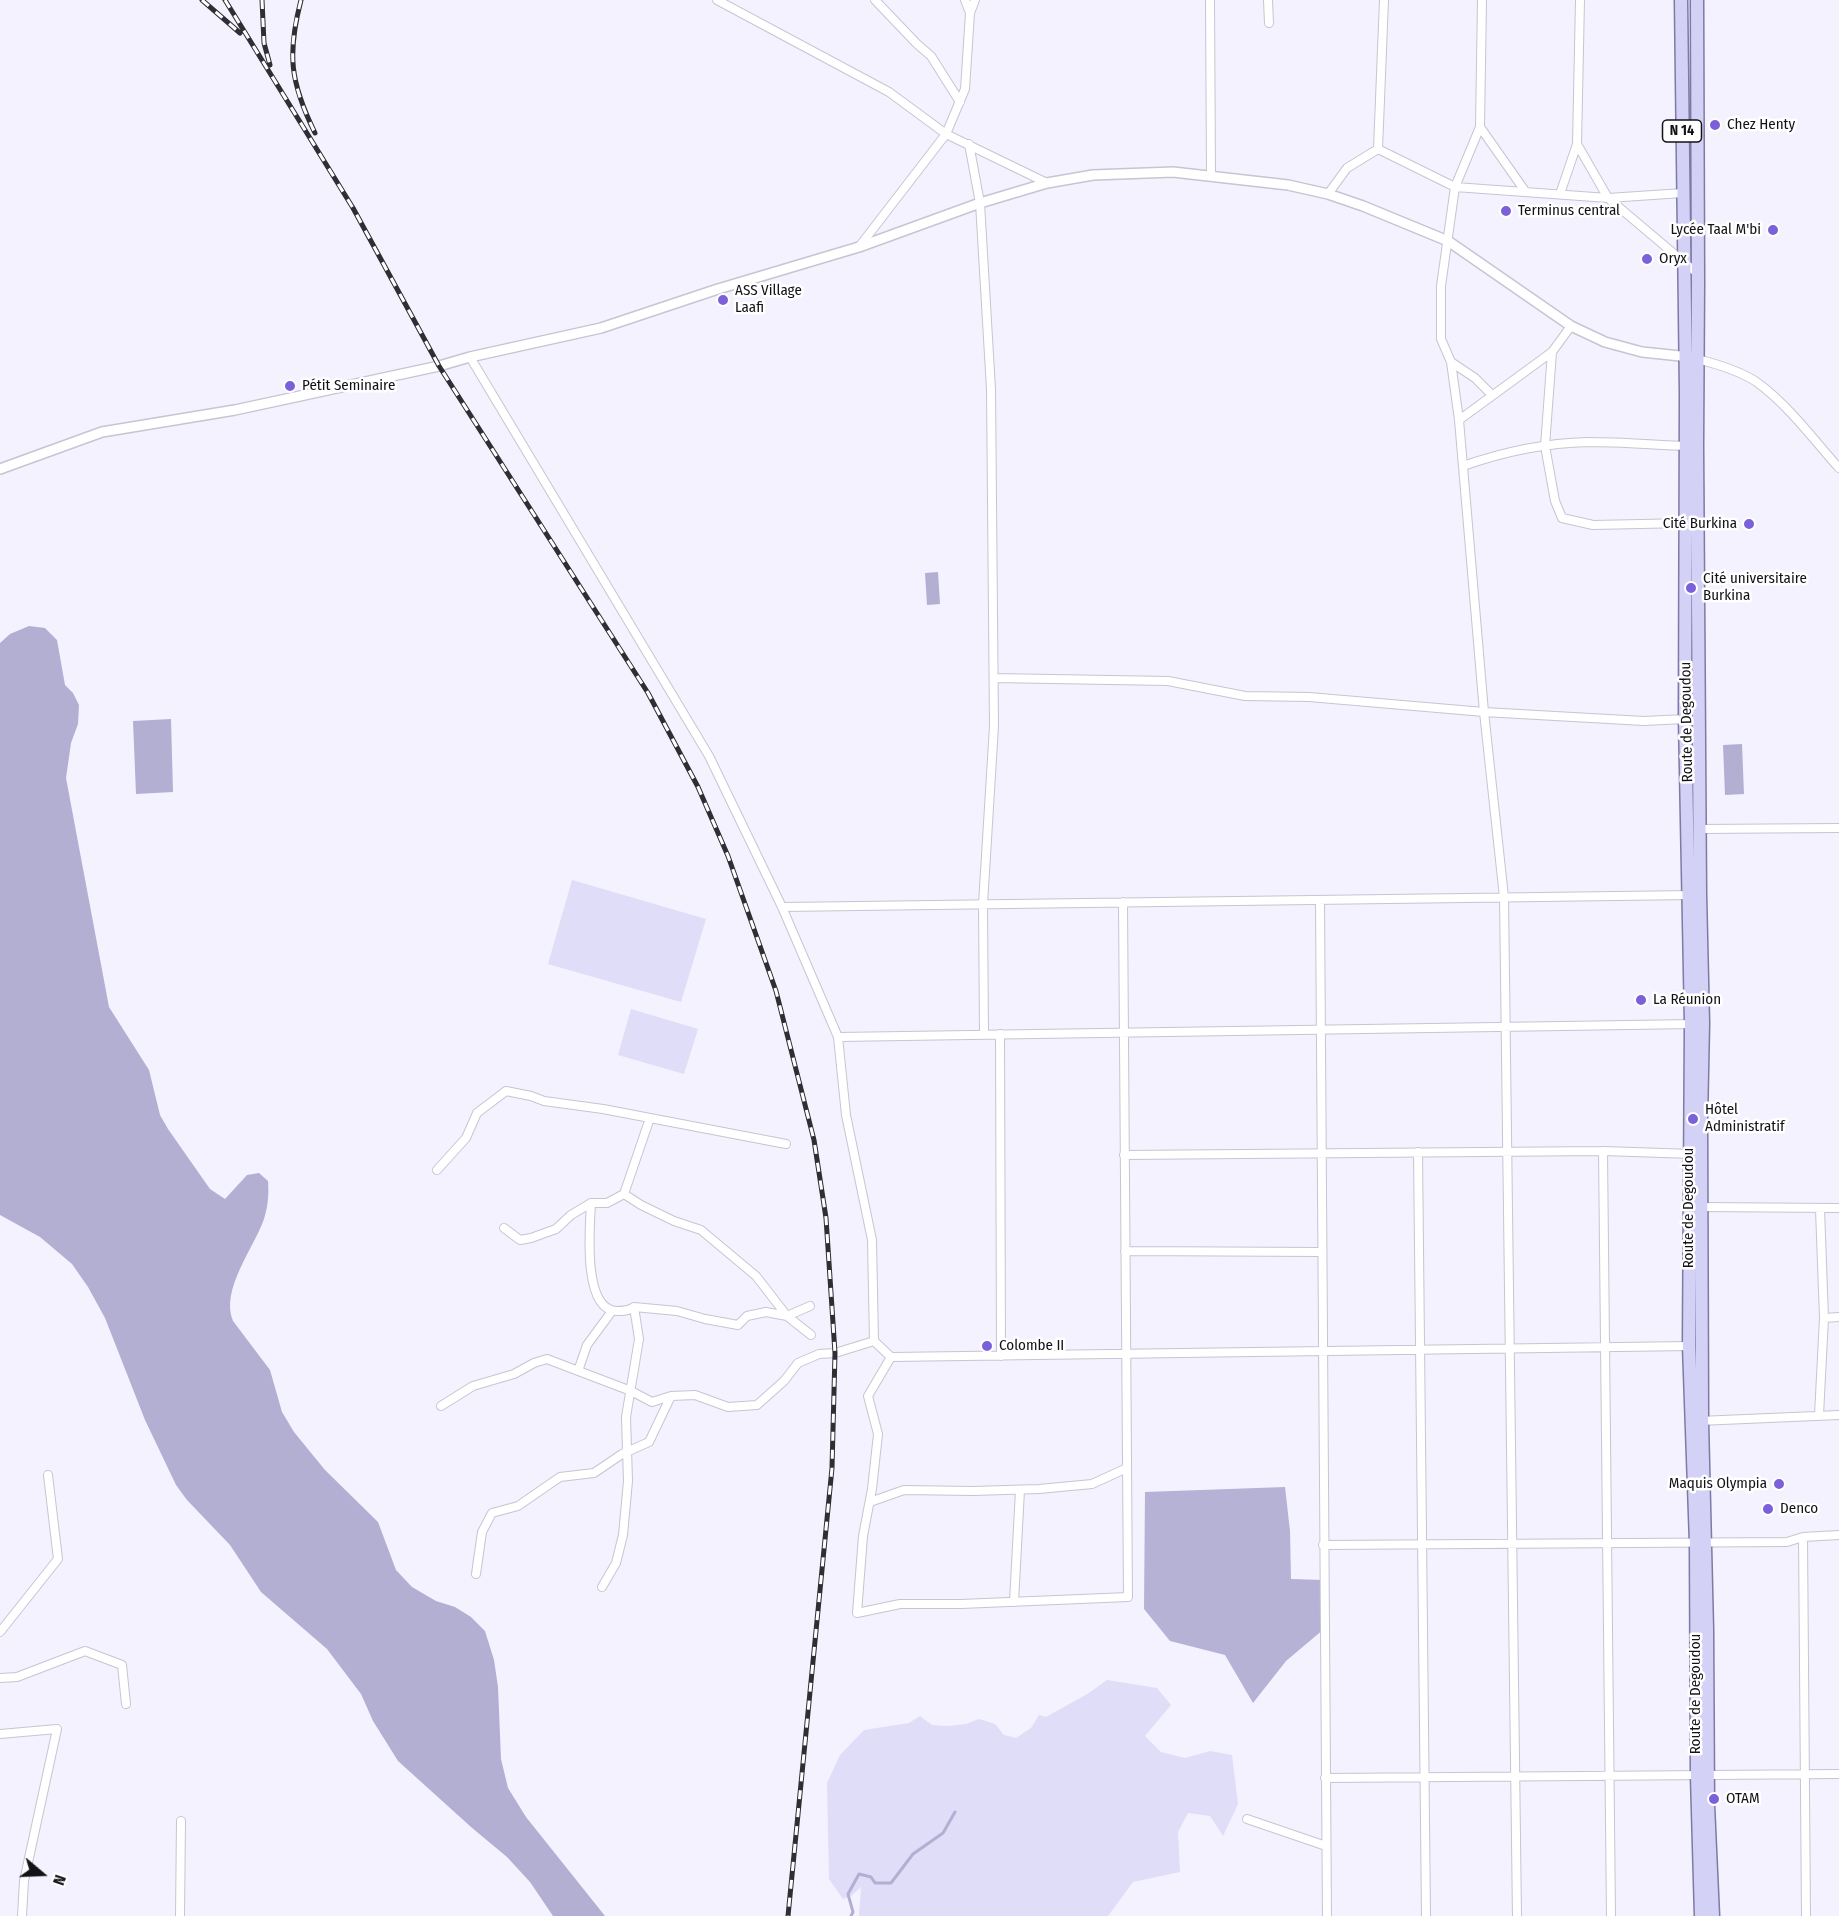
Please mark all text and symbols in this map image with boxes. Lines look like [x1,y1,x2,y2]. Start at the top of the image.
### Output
place label: Chez Henty [1727,116,1795,134]
marker: Chez Henty [1708,118,1722,132]
road number: N 14 [1662,120,1702,142]
place label: Terminus central [1518,202,1620,220]
marker: Terminus central [1499,204,1513,218]
place label: Lycée Taal M'bi [1671,221,1761,239]
marker: Lycée Taal M'bi [1766,223,1780,237]
place label: Oryx [1659,250,1687,268]
marker: Oryx [1640,252,1654,266]
place label: ASS Village Laafi [735,282,802,317]
marker: ASS Village Laafi [716,293,730,307]
place label: Pétit Seminaire [302,377,395,395]
marker: Pétit Seminaire [283,379,297,393]
place label: Cité Burkina [1663,515,1737,533]
marker: Cité Burkina [1742,517,1756,531]
place label: Cité universitaire Burkina [1703,570,1807,605]
marker: Cité universitaire Burkina [1684,581,1698,595]
street label: Route de Degoudou [1677,661,1697,783]
place label: La Réunion [1653,991,1721,1009]
marker: La Réunion [1634,993,1648,1007]
place label: Hôtel Administratif [1705,1101,1785,1136]
marker: Hôtel Administratif [1686,1112,1700,1126]
street label: Route de Degoudou [1680,1148,1698,1268]
place label: Colombe II [999,1337,1064,1355]
marker: Colombe II [980,1339,994,1353]
place label: Maquis Olympia [1669,1475,1767,1493]
marker: Maquis Olympia [1772,1477,1786,1491]
place label: Denco [1780,1500,1818,1518]
marker: Denco [1761,1502,1775,1516]
street label: Route de Degoudou [1687,1634,1705,1754]
place label: OTAM [1726,1790,1760,1808]
marker: OTAM [1707,1792,1721,1806]
north arrow [12,1844,72,1904]
text: N [49,1872,70,1888]

